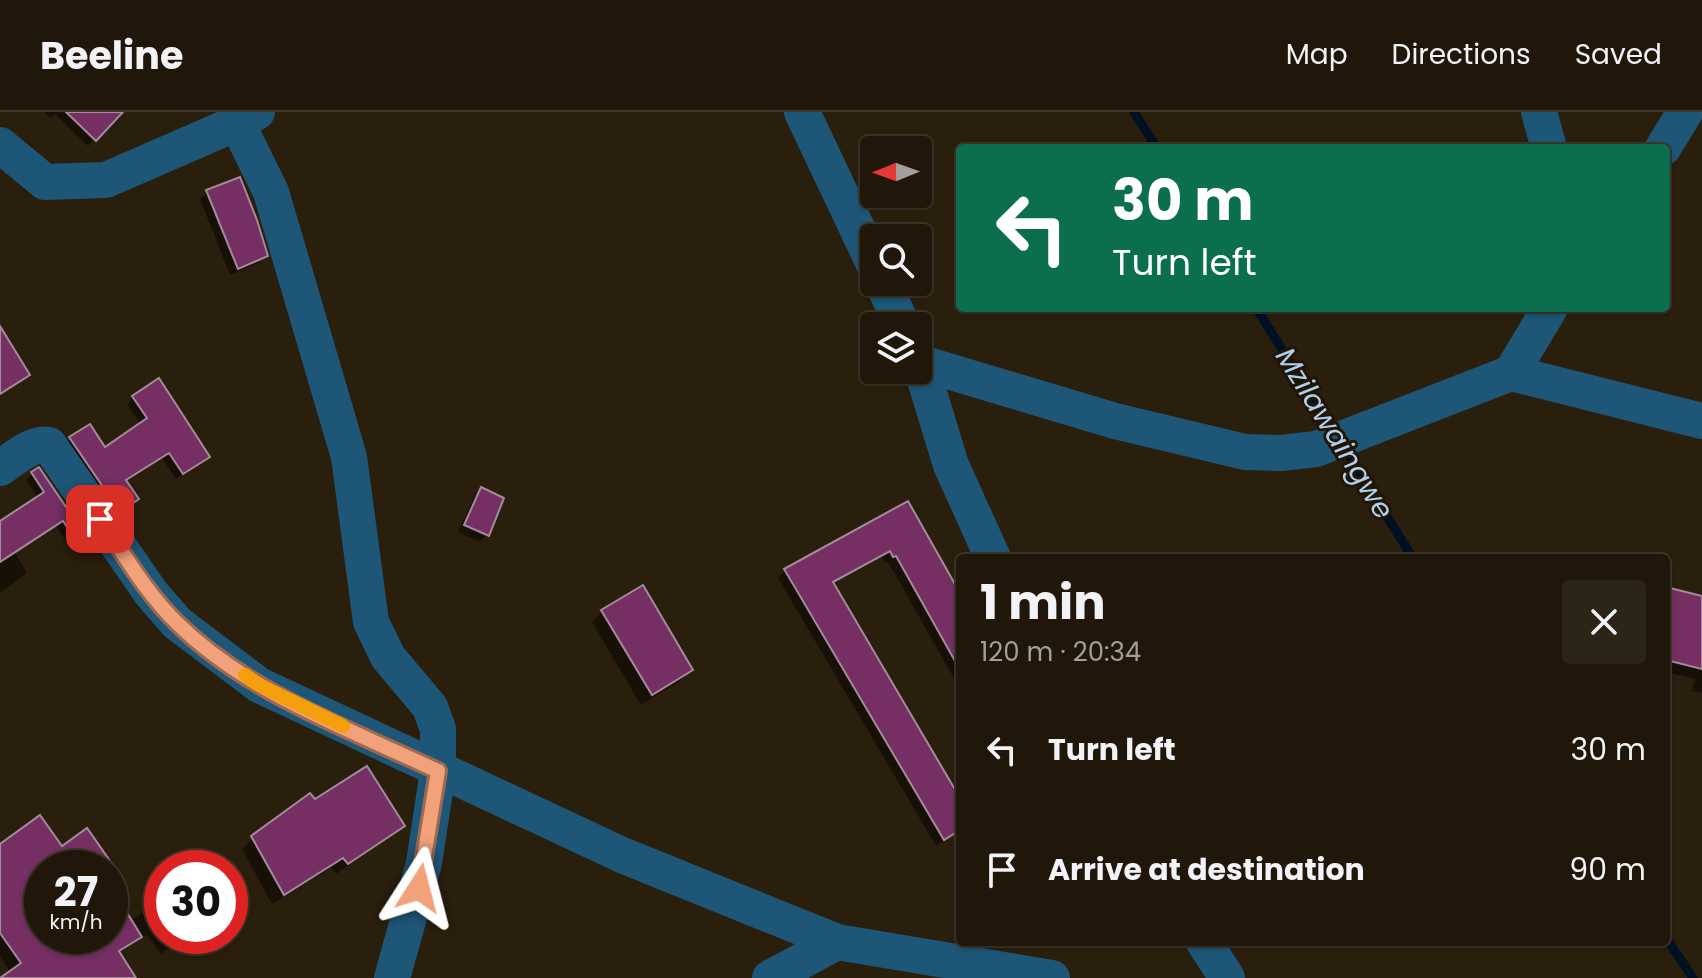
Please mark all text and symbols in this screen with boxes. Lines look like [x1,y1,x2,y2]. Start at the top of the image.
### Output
text: Beeline [40,29,183,82]
text: Map [1286,35,1348,74]
text: Directions [1392,35,1531,74]
text: Saved [1575,35,1662,74]
north arrow [860,136,932,208]
map controls [860,136,932,384]
text: 30 m [1112,161,1254,240]
icon: left [980,176,1084,280]
button: search [860,224,932,296]
text: Turn left [1112,237,1257,288]
button: layers [860,312,932,384]
water label: Mzilawaingwe [1266,340,1403,526]
pin [66,485,134,553]
icon: arrive [78,497,122,541]
text: 1 min [980,569,1106,636]
button: close [1562,580,1646,664]
text: 120 m · 20:34 [980,634,1141,670]
icon: left [980,728,1024,772]
text: Turn left [1048,728,1176,771]
text: 30 m [1571,728,1646,771]
position arrow [377,846,461,930]
icon: arrive [980,848,1024,892]
text: Arrive at destination [1048,848,1365,891]
text: 90 m [1569,848,1646,891]
speed limit sign: 30 [144,850,248,954]
text: 27 [54,864,98,920]
text: km/h [49,908,103,936]

